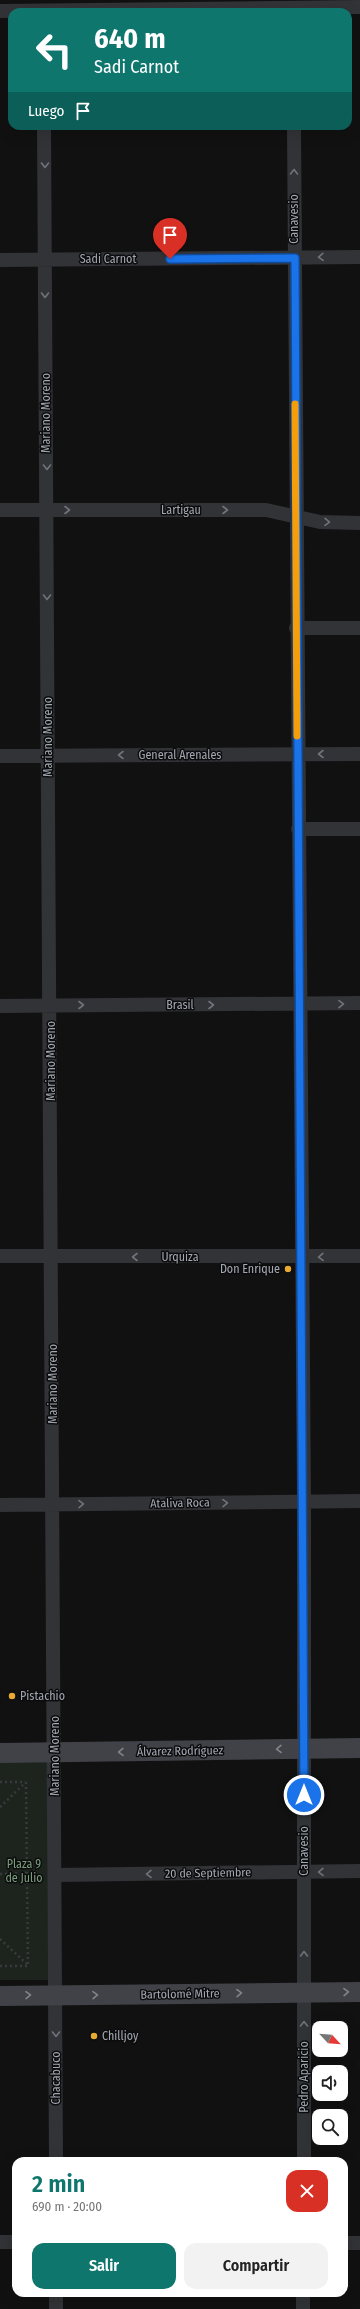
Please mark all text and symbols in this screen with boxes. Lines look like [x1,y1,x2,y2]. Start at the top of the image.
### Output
text: 640 m [94,22,166,55]
icon: left [28,24,80,76]
text: Sadi Carnot [94,56,179,78]
icon: arrive [72,100,94,122]
text: Luego [28,102,64,120]
one-way arrow [41,162,49,168]
one-way arrow [290,169,298,175]
street label: Canavesio [287,194,301,244]
pin [153,218,187,259]
icon: arrive [159,224,181,246]
street label: Sadi Carnot [80,252,136,266]
one-way arrow [318,253,324,261]
one-way arrow [41,292,50,298]
street label: Mariano Moreno [39,373,53,453]
one-way arrow [43,464,51,470]
street label: Lartigau [161,503,201,517]
one-way arrow [64,506,70,514]
one-way arrow [222,506,228,514]
one-way arrow [324,518,330,527]
one-way arrow [43,594,52,600]
street label: Mariano Moreno [41,697,55,777]
street label: General Arenales [139,748,221,762]
one-way arrow [318,750,324,758]
one-way arrow [118,751,124,759]
street label: Brasil [166,998,194,1012]
one-way arrow [338,1000,344,1008]
one-way arrow [78,1001,84,1009]
one-way arrow [208,1001,214,1009]
street label: Mariano Moreno [44,1021,58,1101]
street label: Urquiza [161,1250,199,1264]
one-way arrow [132,1253,138,1261]
one-way arrow [318,1253,324,1261]
place label: Don Enrique [220,1262,280,1276]
marker: Don Enrique [283,1264,293,1274]
street label: Mariano Moreno [46,1344,60,1424]
street label: Ataliva Roca [150,1495,210,1511]
one-way arrow [222,1499,228,1507]
one-way arrow [78,1500,84,1509]
place label: Pistachio [20,1689,65,1703]
marker: Pistachio [7,1691,17,1701]
street label: Mariano Moreno [48,1716,62,1796]
street label: Álvarez Rodríguez [137,1742,224,1759]
one-way arrow [276,1745,282,1753]
one-way arrow [118,1748,124,1756]
position arrow [283,1774,325,1816]
street label: Canavesio [297,1826,311,1876]
park label: Plaza 9 de Julio [5,1857,43,1885]
street label: 20 de Septiembre [165,1865,251,1881]
one-way arrow [318,1868,324,1876]
one-way arrow [146,1870,152,1878]
one-way arrow [300,1951,308,1957]
street label: Bartolomé Mitre [140,1986,220,2002]
one-way arrow [343,1988,349,1996]
one-way arrow [236,1989,242,1997]
one-way arrow [25,1991,31,1999]
one-way arrow [92,1991,98,1999]
one-way arrow [300,2021,308,2027]
north arrow [312,2021,348,2057]
map controls [312,2021,348,2145]
place label: Chilljoy [102,2029,139,2043]
one-way arrow [52,2031,60,2037]
marker: Chilljoy [89,2031,99,2041]
street label: Pedro Aparicio [297,2041,311,2113]
street label: Chacabuco [49,2052,63,2104]
button: sound [312,2065,348,2101]
button: search [312,2109,348,2145]
text: 2 min [32,2170,85,2198]
button: close [286,2170,328,2212]
text: 690 m · 20:00 [32,2199,102,2214]
button: Salir [32,2243,176,2289]
button: Compartir [184,2243,328,2289]

